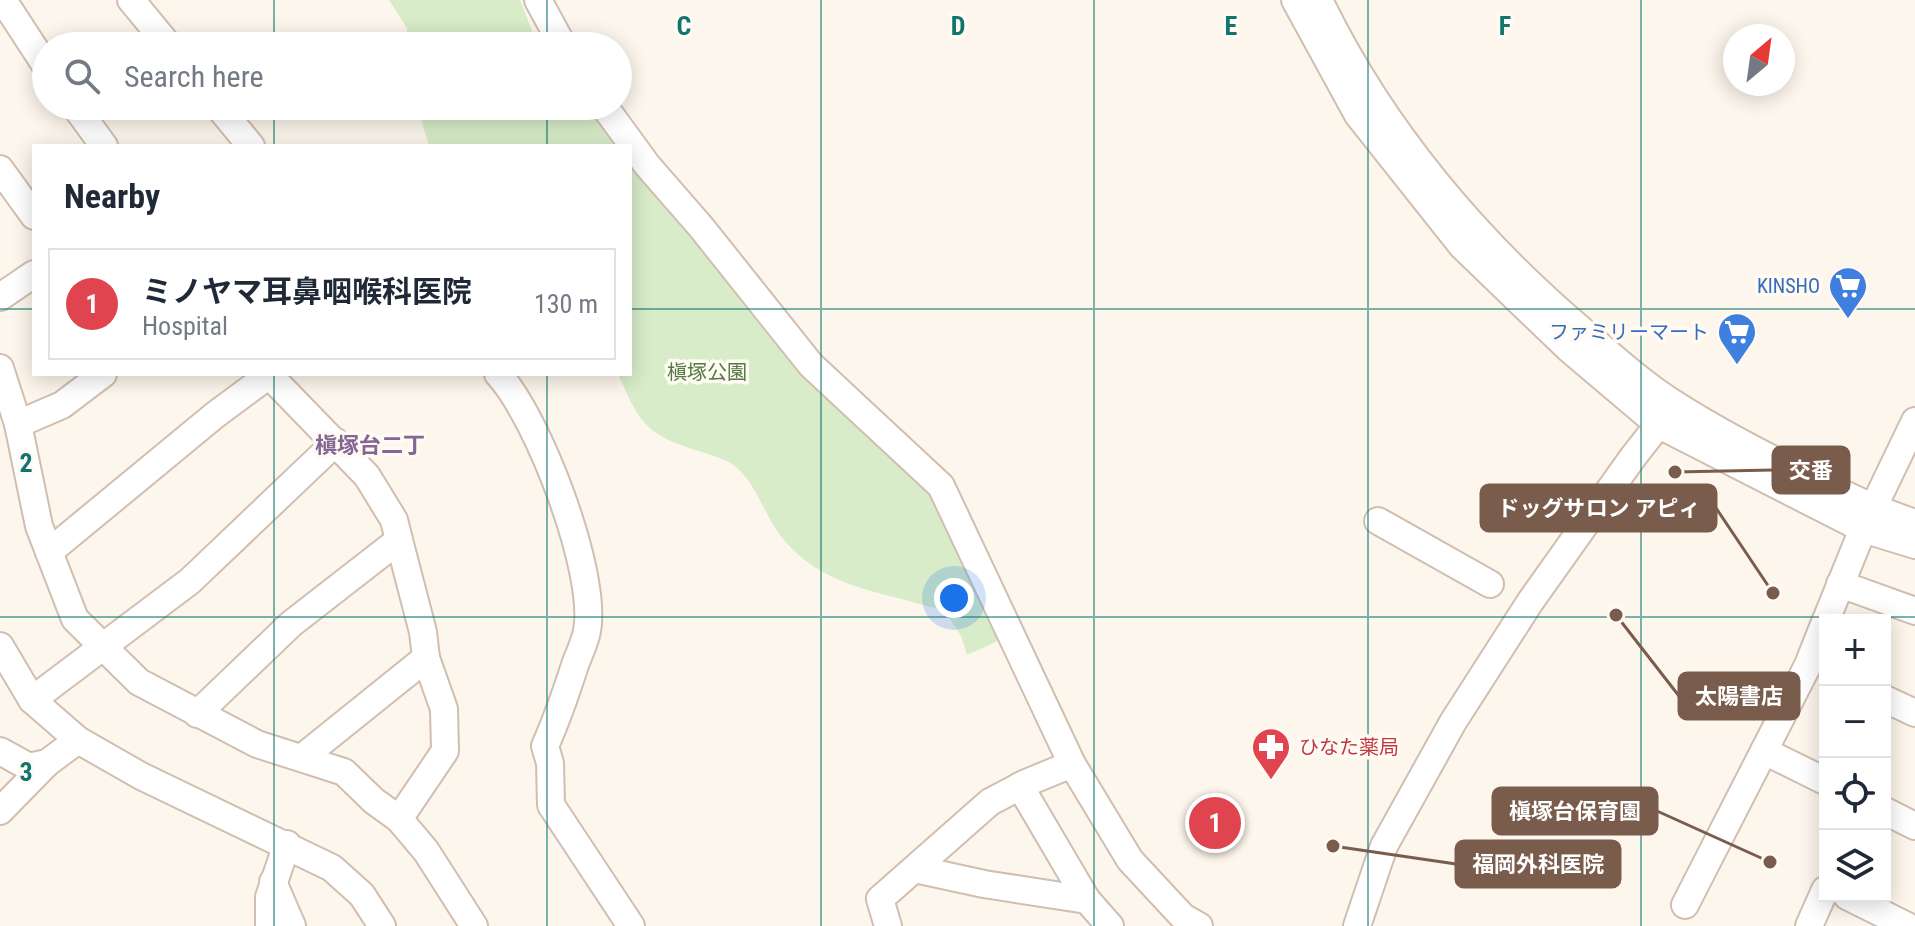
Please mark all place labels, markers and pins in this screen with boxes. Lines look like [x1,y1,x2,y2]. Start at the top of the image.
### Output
supermarket icon: KINSHO [1827,265,1869,320]
place label: KINSHO [1757,274,1820,298]
supermarket icon: ファミリーマート [1716,311,1758,366]
place label: ファミリーマート [1549,320,1709,344]
callout: 交番 [1773,447,1849,493]
callout: ドッグサロン アピィ [1481,485,1716,531]
callout: 太陽書店 [1679,673,1799,719]
pharmacy icon: ひなた薬局 [1250,726,1292,781]
place label: ひなた薬局 [1299,735,1399,759]
callout: 槇塚台保育園 [1493,788,1657,834]
pin: 1 [1189,793,1241,853]
callout: 福岡外科医院 [1456,841,1620,887]

